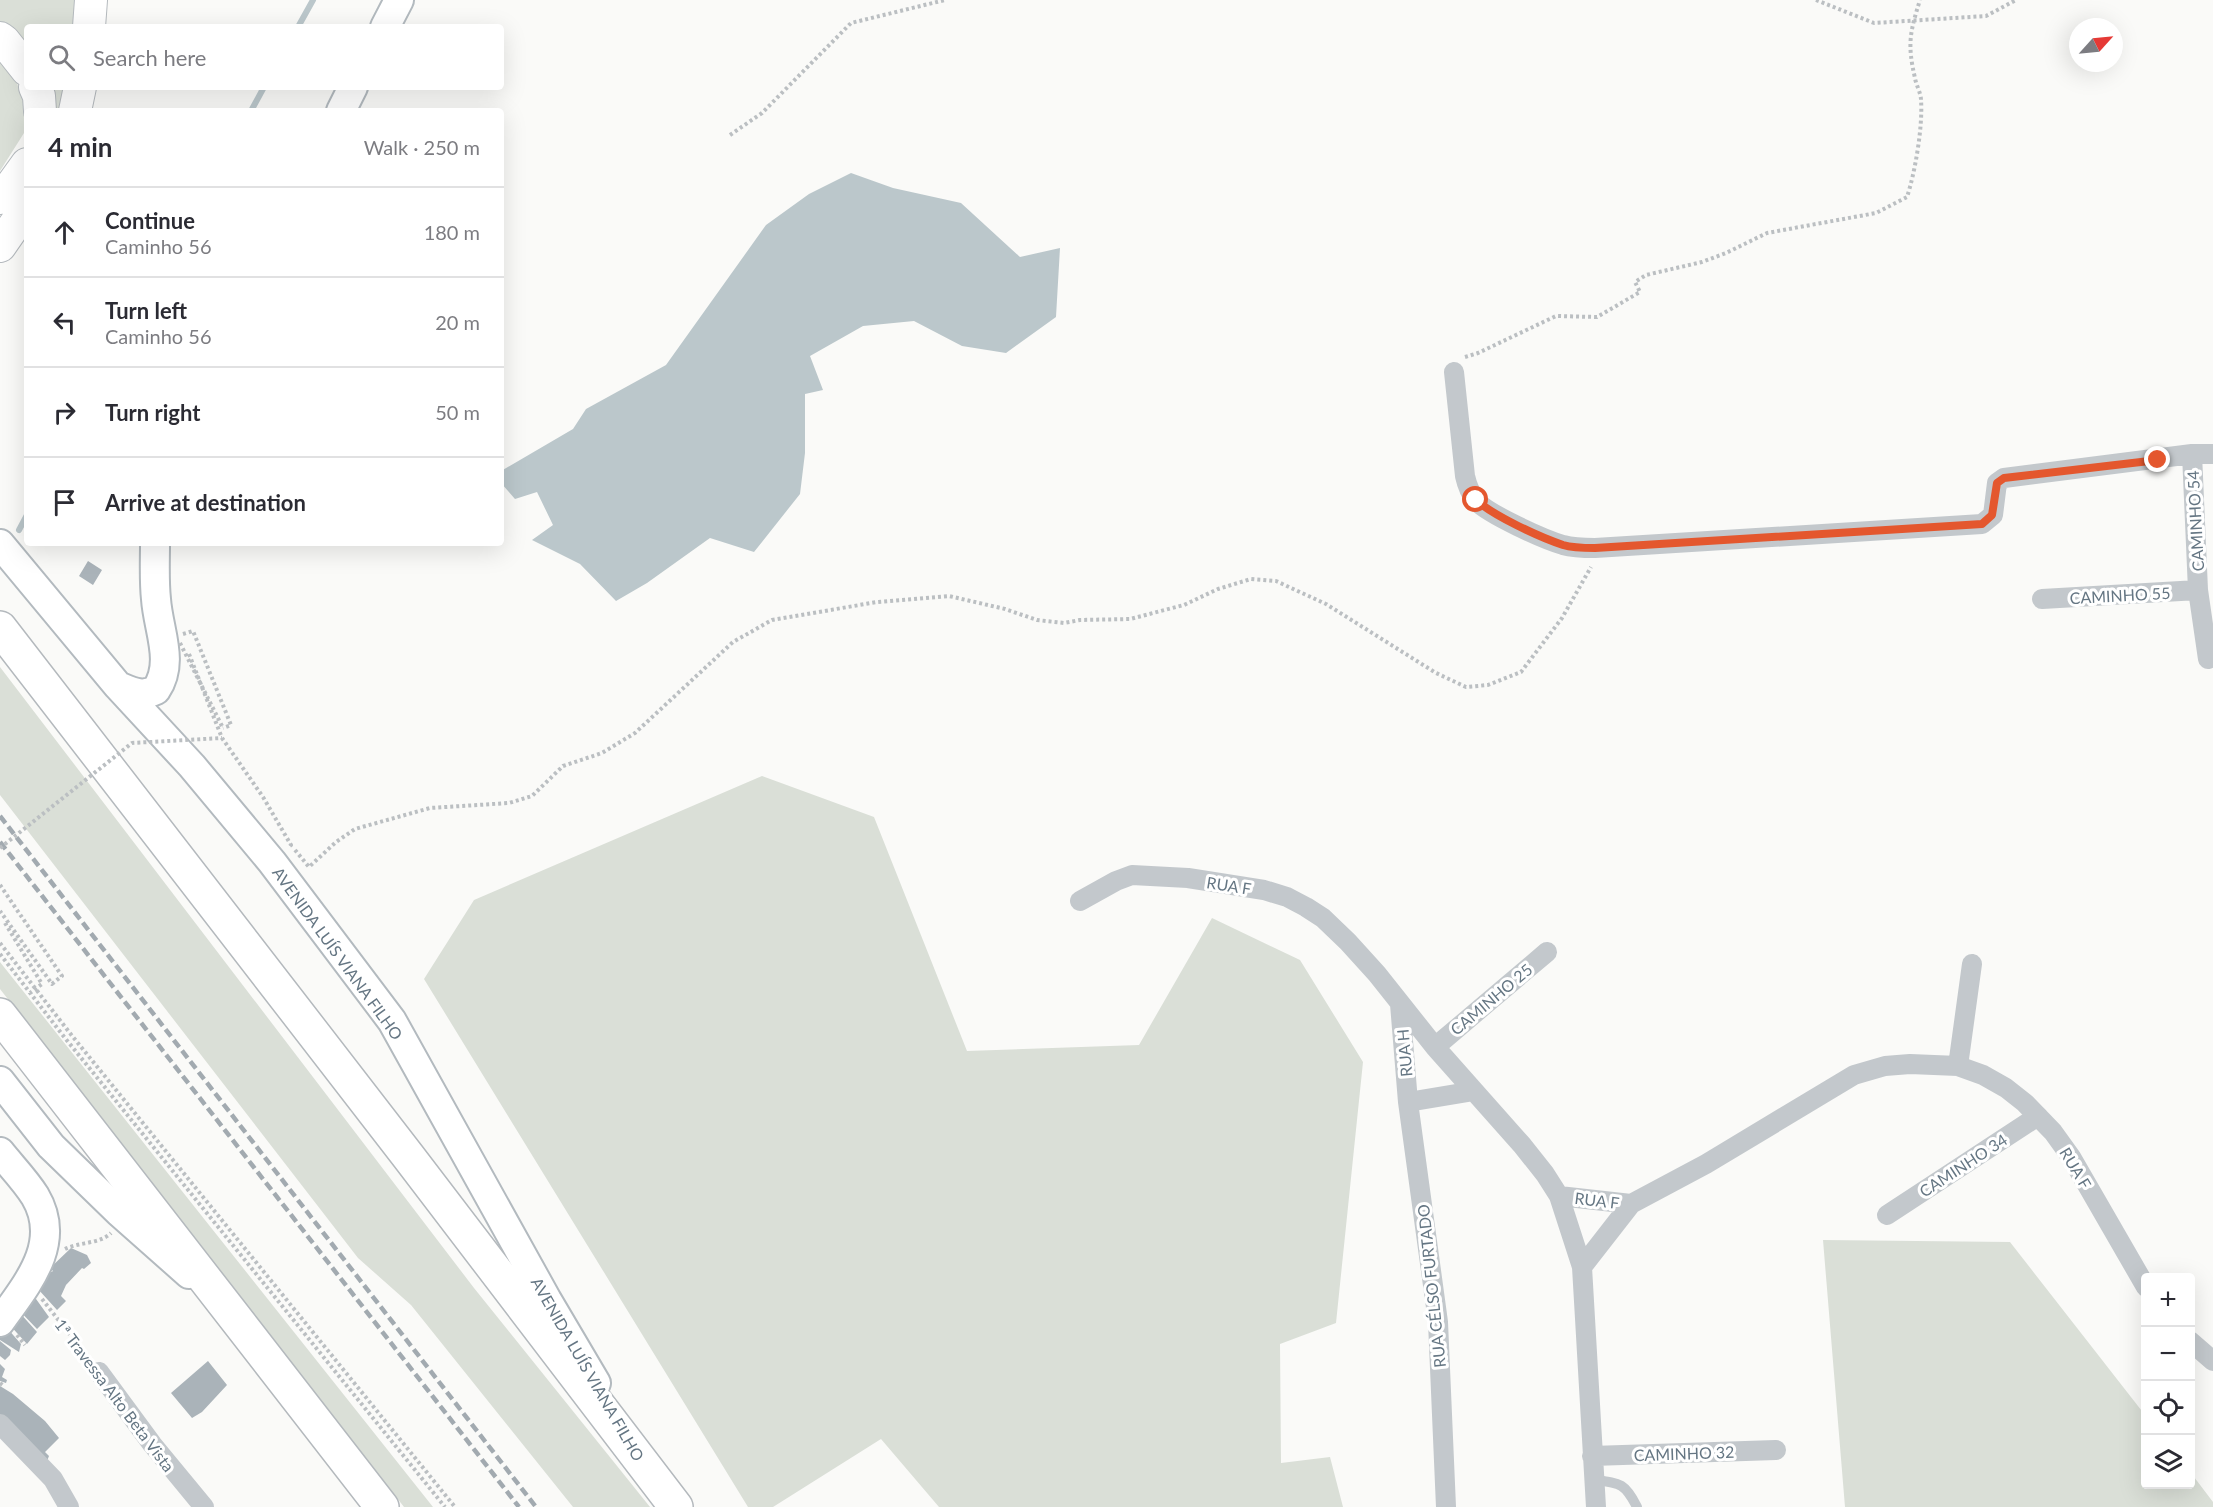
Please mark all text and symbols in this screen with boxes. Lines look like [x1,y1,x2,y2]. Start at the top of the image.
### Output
north arrow [2069,18,2123,72]
search box [24,24,504,90]
icon: search [45,41,78,74]
text: Search here [93,44,206,71]
text: 4 min [48,131,112,163]
text: Walk · 250 m [364,135,480,159]
text: Continue [105,207,195,234]
icon: ahead [48,216,81,249]
text: 180 m [424,220,480,244]
text: Caminho 56 [105,234,212,258]
text: Turn left [105,297,187,324]
icon: left [48,306,81,339]
text: 20 m [435,310,480,334]
text: Caminho 56 [105,324,212,348]
icon: right [48,396,81,429]
text: Turn right [105,399,200,426]
text: 50 m [435,400,480,424]
route end [2144,446,2170,472]
street label: CAMINHO 54 [2183,470,2207,572]
icon: arrive [48,486,81,519]
route start [1462,486,1488,512]
text: Arrive at destination [105,489,306,516]
street label: CAMINHO 55 [2069,583,2171,607]
street label: AVENIDA LUÍS VIANA FILHO [269,863,407,1043]
street label: RUA F [1205,872,1253,898]
street label: CAMINHO 25 [1446,959,1536,1039]
street label: RUA H [1392,1028,1416,1078]
street label: CAMINHO 34 [1916,1130,2010,1200]
street label: RUA F [2056,1144,2096,1192]
street label: RUA F [1574,1188,1620,1212]
street label: RUA CÉLSO FURTADO [1413,1203,1449,1369]
map controls [2141,1273,2195,1489]
button: + [2141,1273,2195,1327]
street label: AVENIDA LUÍS VIANA FILHO [528,1274,649,1464]
street label: 1ª Travessa Alto Beta Vista [51,1315,179,1475]
button: − [2141,1327,2195,1381]
button: locate [2141,1381,2195,1435]
button: layers [2141,1435,2195,1489]
street label: CAMINHO 32 [1633,1442,1735,1464]

